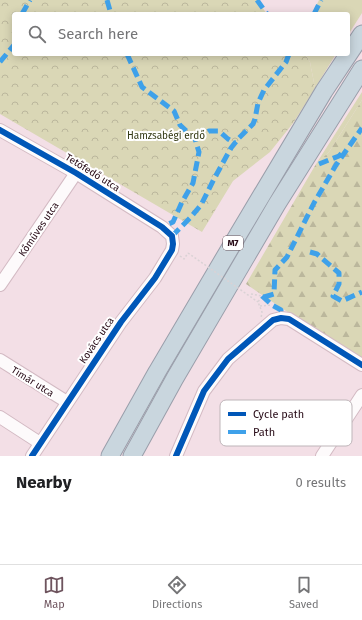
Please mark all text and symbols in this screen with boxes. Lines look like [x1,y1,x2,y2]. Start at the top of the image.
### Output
search box [12,12,350,56]
icon: search [26,23,48,45]
text: Search here [58,25,138,43]
park label: Hamzsabégi erdő [127,129,205,142]
street label: Tetőfedő utca [63,150,122,194]
street label: Kőműves utca [15,200,61,259]
road number: M7 [223,236,243,250]
street label: Kovács utca [77,315,117,366]
street label: Tímár utca [9,363,56,400]
legend [220,400,352,446]
text: Cycle path [253,408,304,421]
text: Path [253,426,275,439]
text: Nearby [16,472,71,493]
text: 0 results [295,475,346,490]
tab: Map [43,574,65,611]
tab: Directions [152,574,202,611]
tab: Saved [289,574,319,611]

